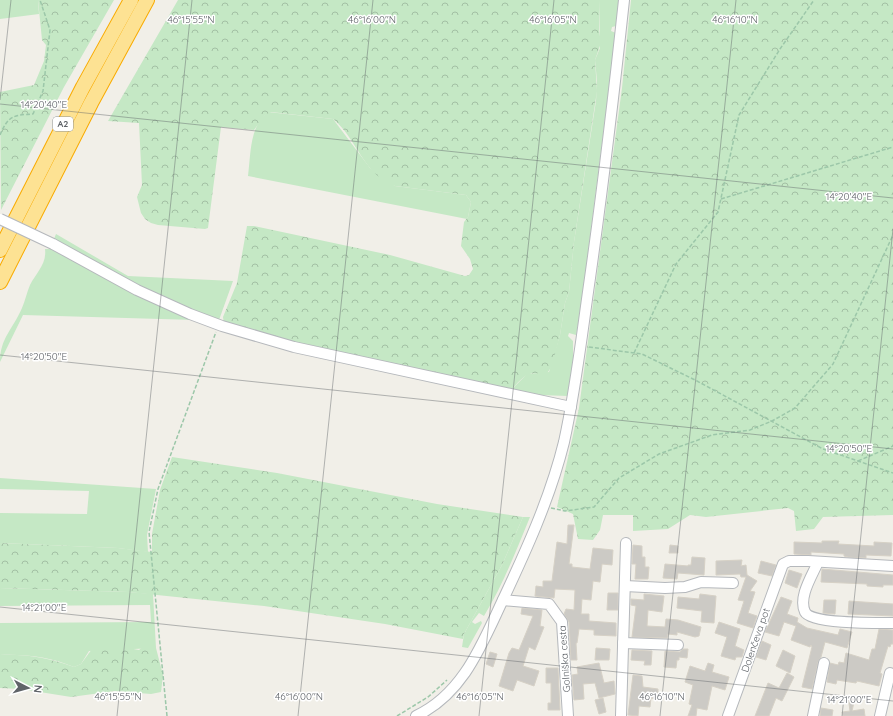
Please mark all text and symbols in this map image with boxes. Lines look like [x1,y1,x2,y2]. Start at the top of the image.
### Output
text: 46°15'55"N [167,13,215,26]
text: 46°16'00"N [348,13,396,26]
text: 46°16'05"N [529,13,577,26]
text: 46°16'10"N [712,13,758,26]
text: 14°20'40"E [21,98,67,111]
road number: A2 [53,117,73,131]
text: 14°20'40"E [826,190,872,203]
text: 14°20'50"E [21,350,68,363]
text: 14°20'50"E [826,442,873,455]
text: 14°21'00"E [22,601,67,614]
street label: Dolenčeva pot [738,606,773,674]
street label: Golniška cesta [556,625,573,693]
north arrow [8,668,48,708]
text: N [31,684,45,694]
text: 46°15'55"N [94,690,142,703]
text: 46°16'00"N [275,690,323,703]
text: 46°16'05"N [456,690,504,703]
text: 46°16'10"N [639,690,685,703]
text: 14°21'00"E [827,693,872,706]

